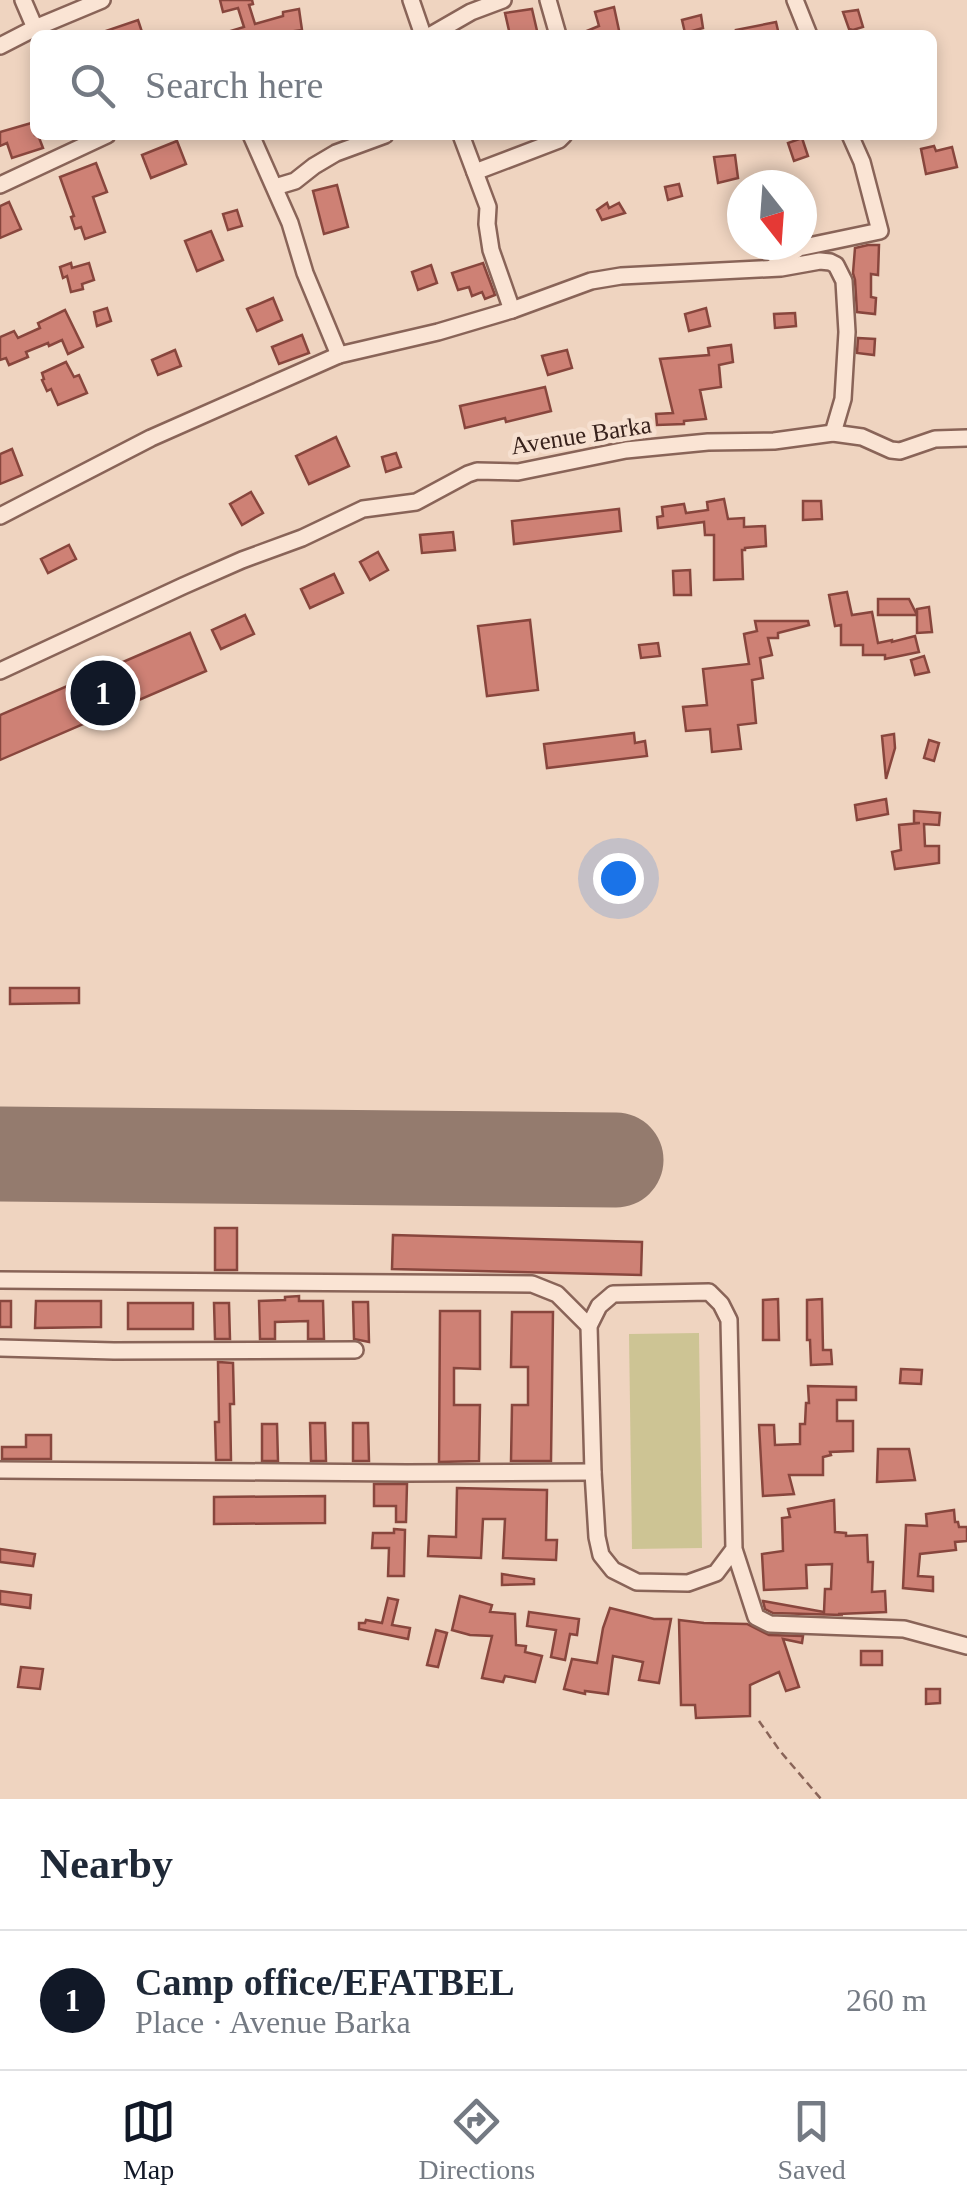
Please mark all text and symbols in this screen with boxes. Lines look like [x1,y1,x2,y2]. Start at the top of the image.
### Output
search box [30,30,937,140]
icon: search [65,58,120,113]
text: Search here [145,64,323,106]
north arrow [727,170,817,260]
street label: Avenue Barka [509,411,653,459]
pin: 1 [70,656,136,730]
your location [593,853,644,904]
text: Nearby [40,1841,173,1887]
text: Camp office/EFATBEL [135,1961,515,2003]
text: 1 [65,1982,81,2018]
text: 260 m [846,1982,927,2018]
text: Place · Avenue Barka [135,2004,411,2040]
tab: Map [121,2094,176,2186]
tab: Directions [418,2094,535,2186]
tab: Saved [777,2094,846,2186]

